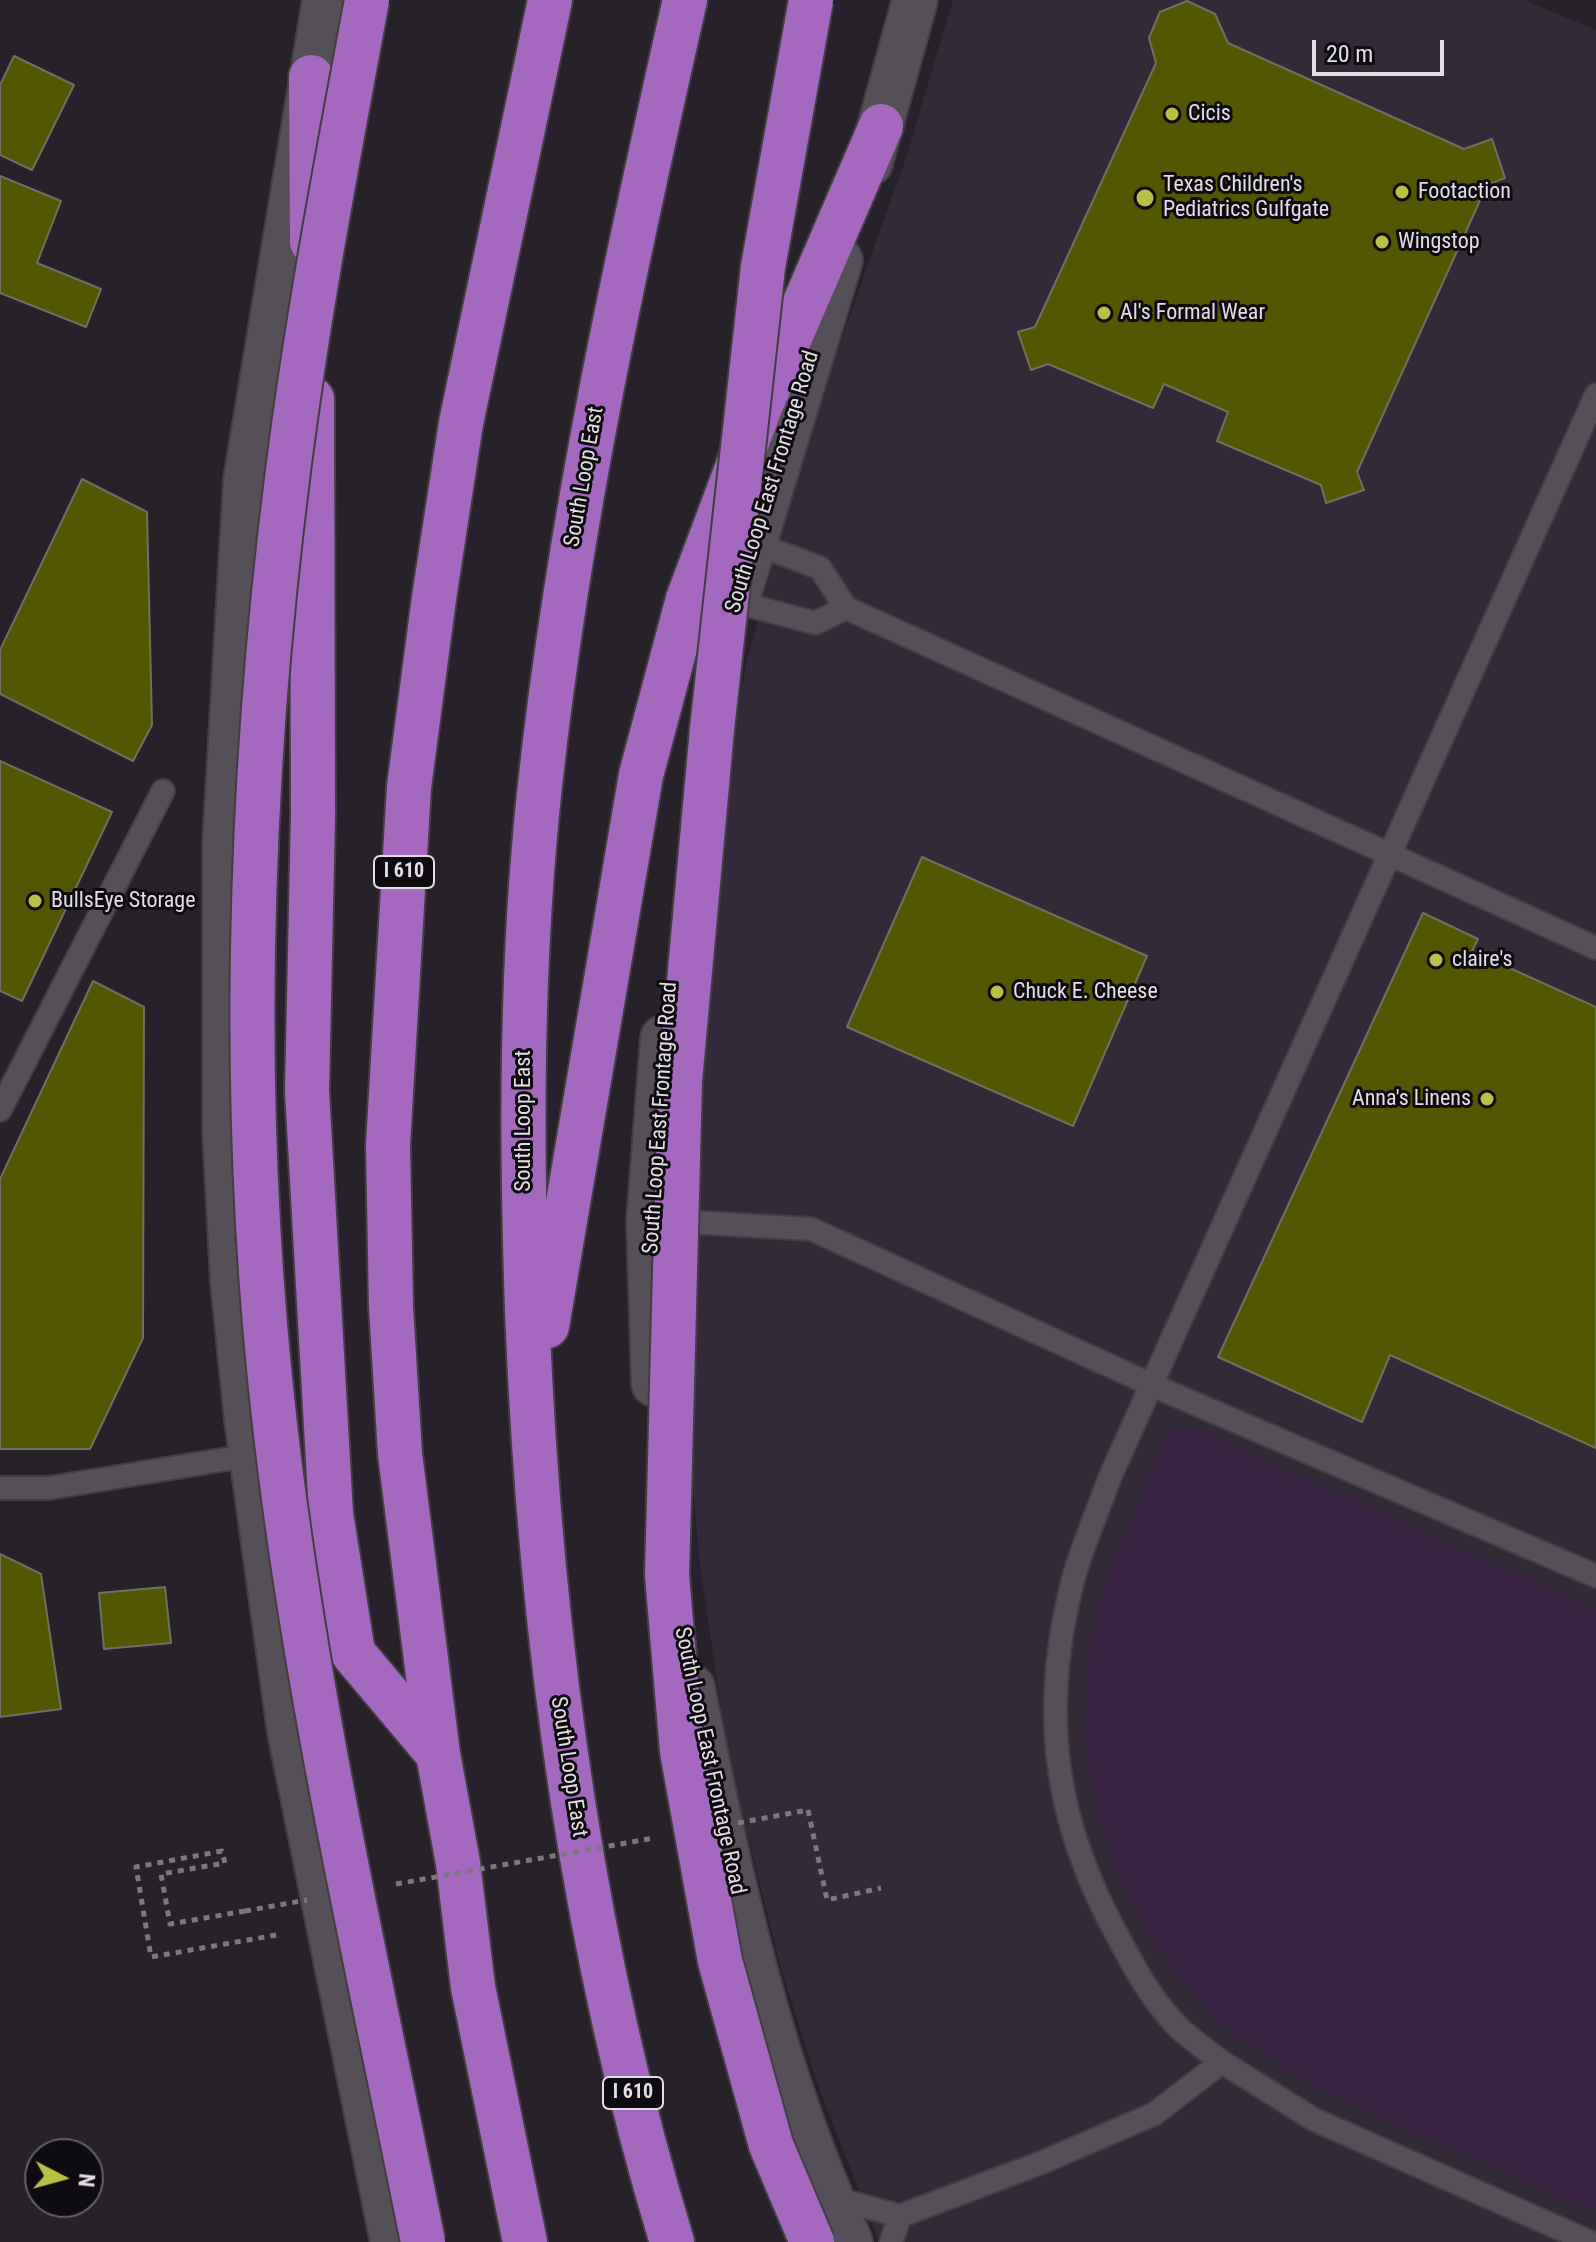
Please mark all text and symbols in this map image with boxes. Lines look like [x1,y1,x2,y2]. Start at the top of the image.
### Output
scale bar [1316,24,1448,74]
text: 20 m [1326,40,1373,68]
place label: Cicis [1188,101,1231,127]
marker: Cicis [1163,105,1181,123]
place label: Texas Children's Pediatrics Gulfgate [1163,172,1329,224]
place label: Footaction [1418,179,1511,205]
marker: Footaction [1393,183,1411,201]
marker: Texas Children's Pediatrics Gulfgate [1134,187,1156,209]
place label: Wingstop [1398,229,1480,255]
marker: Wingstop [1373,233,1391,251]
place label: Al's Formal Wear [1120,300,1265,326]
marker: Al's Formal Wear [1095,304,1113,322]
street label: South Loop East Frontage Road [721,348,825,616]
street label: South Loop East [560,405,610,549]
road number: I 610 [374,856,434,888]
place label: BullsEye Storage [51,888,196,914]
marker: BullsEye Storage [26,892,44,910]
place label: claire's [1452,947,1512,973]
marker: claire's [1427,951,1445,969]
place label: Chuck E. Cheese [1013,979,1158,1005]
street label: South Loop East Frontage Road [638,981,684,1255]
marker: Chuck E. Cheese [988,983,1006,1001]
street label: South Loop East [511,1050,537,1192]
place label: Anna's Linens [1352,1086,1471,1112]
marker: Anna's Linens [1478,1090,1496,1108]
street label: South Loop East Frontage Road [668,1625,750,1897]
street label: South Loop East [544,1695,592,1839]
road number: I 610 [603,2077,663,2109]
north arrow [24,2138,104,2218]
text: N [73,2172,100,2188]

